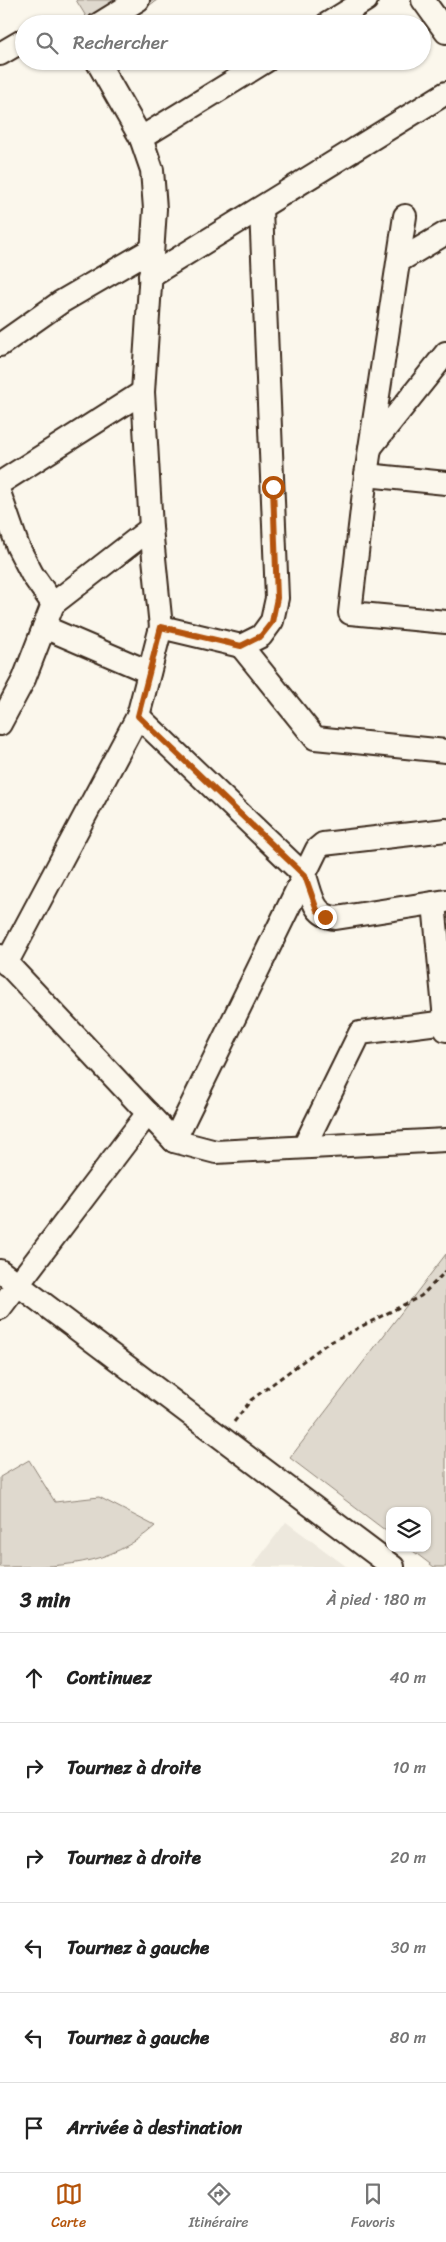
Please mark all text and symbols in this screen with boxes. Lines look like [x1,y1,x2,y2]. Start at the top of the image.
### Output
search box [15,15,431,70]
text: Rechercher [73,26,168,59]
icon: search [33,29,61,57]
route start [262,476,285,499]
route end [314,906,337,929]
map controls [386,1507,431,1552]
button: layers [386,1507,431,1552]
text: 3 min [20,1581,70,1619]
text: À pied · 180 m [326,1585,426,1614]
text: Continuez [67,1661,152,1694]
text: 40 m [389,1663,426,1692]
icon: ahead [20,1664,48,1692]
text: Tournez à droite [67,1751,201,1784]
text: 10 m [393,1753,426,1782]
icon: right [20,1754,48,1782]
text: Tournez à droite [67,1841,201,1874]
text: 20 m [390,1843,426,1872]
icon: right [20,1844,48,1872]
text: Tournez à gauche [67,1931,209,1964]
text: 30 m [391,1933,426,1962]
icon: left [20,1934,48,1962]
text: Tournez à gauche [67,2021,209,2054]
text: 80 m [390,2023,426,2052]
icon: left [20,2024,48,2052]
text: Arrivée à destination [67,2111,242,2144]
icon: arrive [20,2114,48,2142]
tab: Carte [51,2180,86,2235]
tab: Itinéraire [189,2180,249,2235]
tab: Favoris [351,2180,395,2235]

